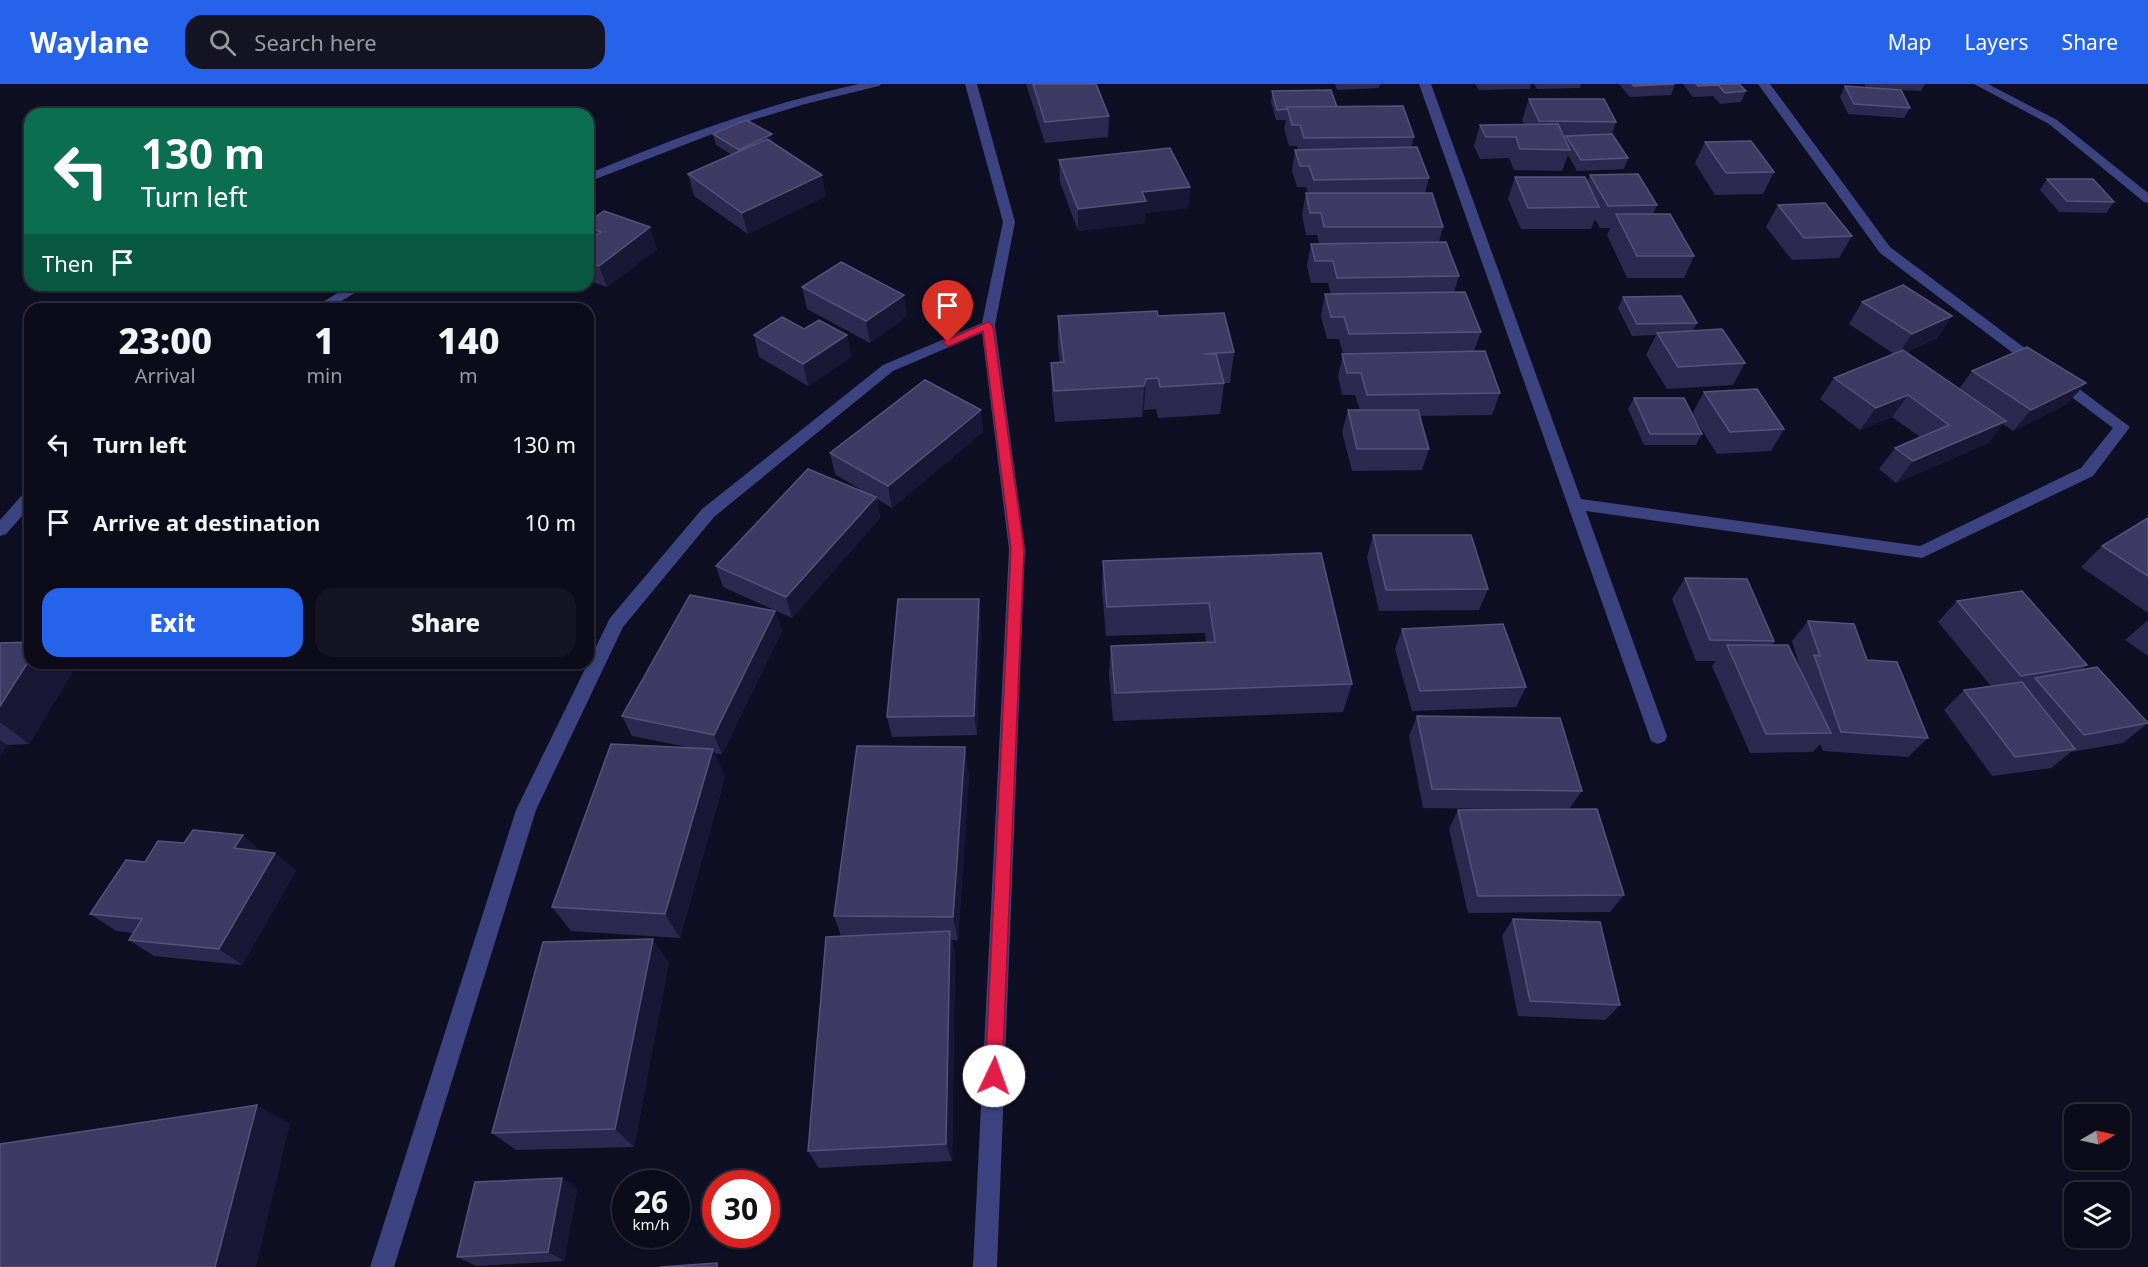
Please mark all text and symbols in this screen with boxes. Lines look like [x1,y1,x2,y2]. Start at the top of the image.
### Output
search box [185,15,605,69]
text: Waylane [30,23,149,61]
icon: search [206,26,239,59]
text: Search here [254,27,377,57]
text: Map [1888,28,1932,56]
text: Layers [1965,28,2029,56]
text: Share [2062,28,2118,56]
text: 130 m [141,124,265,181]
icon: left [42,132,120,210]
text: Turn left [141,178,247,215]
icon: arrive [106,246,139,279]
text: Then [42,248,94,278]
pin [922,280,973,342]
icon: arrive [931,289,964,322]
text: 23:00 [118,316,212,365]
text: 1 [314,316,335,365]
text: 140 [437,316,500,365]
text: Arrival [135,362,196,389]
text: min [306,362,343,389]
text: m [459,362,478,389]
icon: left [42,428,75,461]
text: Turn left [93,429,187,459]
text: 130 m [512,429,576,459]
icon: arrive [42,506,75,539]
text: Arrive at destination [93,507,320,537]
text: 10 m [525,507,576,537]
button: Exit [42,588,303,657]
button: Share [315,588,576,657]
position arrow [962,1044,1026,1108]
north arrow [2064,1104,2130,1170]
map controls [2064,1104,2130,1248]
speed limit sign: 30 [702,1170,780,1248]
text: 26 [634,1181,668,1222]
button: layers [2064,1182,2130,1248]
text: km/h [633,1214,669,1234]

